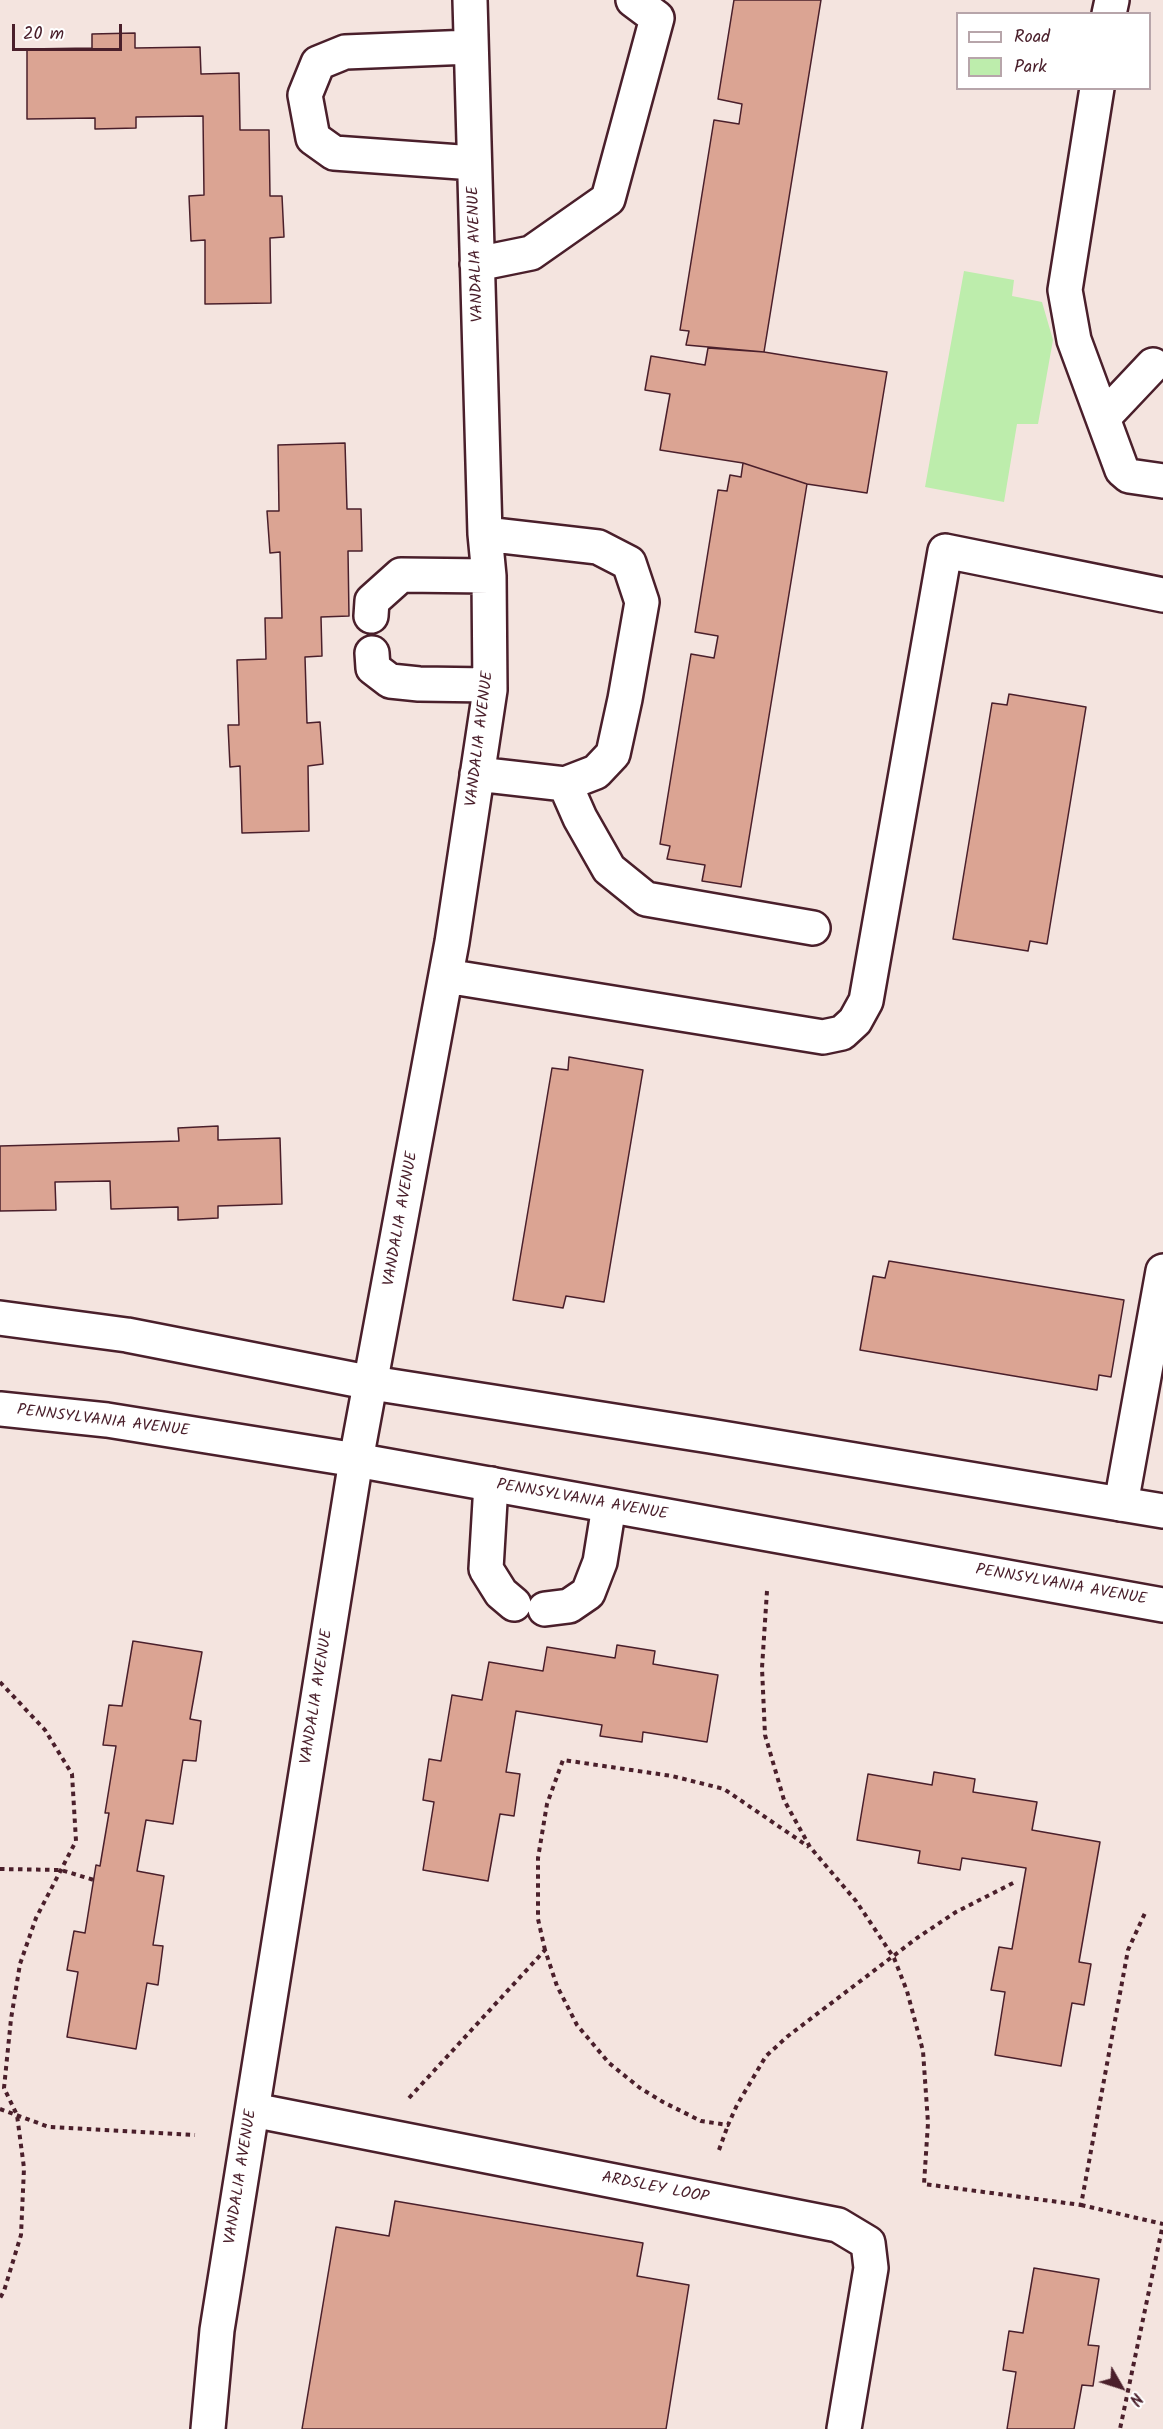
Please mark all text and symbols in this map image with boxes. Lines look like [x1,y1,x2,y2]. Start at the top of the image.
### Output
scale bar [15,12,124,50]
legend [956,12,1151,90]
text: 20 m [23,20,64,49]
text: Road [1014,23,1050,52]
text: Park [1014,53,1047,82]
street label: VANDALIA AVENUE [465,186,489,322]
street label: VANDALIA AVENUE [463,670,499,808]
street label: VANDALIA AVENUE [381,1150,423,1288]
street label: PENNSYLVANIA AVENUE [16,1402,190,1442]
street label: PENNSYLVANIA AVENUE [495,1476,669,1526]
street label: PENNSYLVANIA AVENUE [974,1561,1148,1611]
street label: VANDALIA AVENUE [298,1628,338,1766]
street label: VANDALIA AVENUE [222,2108,262,2246]
street label: ARDSLEY LOOP [600,2169,710,2209]
north arrow [1091,2357,1151,2417]
text: N [1122,2387,1148,2410]

